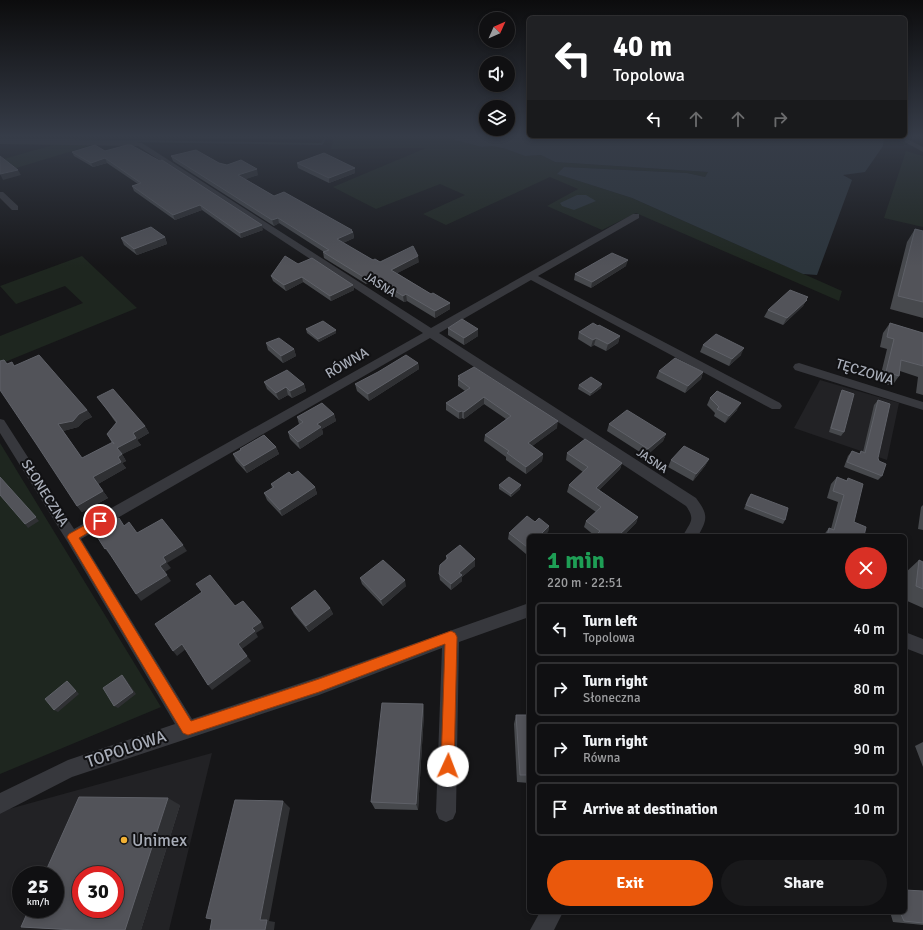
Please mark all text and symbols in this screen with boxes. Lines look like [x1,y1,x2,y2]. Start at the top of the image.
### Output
north arrow [479,12,515,48]
map controls [479,12,515,136]
text: 40 m [613,30,672,64]
icon: left [547,32,599,84]
button: sound [479,56,515,92]
text: Topolowa [613,64,685,86]
button: layers [479,100,515,136]
icon: left [643,108,665,130]
icon: ahead [685,108,707,130]
icon: ahead [727,108,749,130]
icon: right [769,108,791,130]
street label: JASNA [361,269,399,301]
street label: RÓWNA [322,344,372,382]
street label: TĘCZOWA [834,355,897,389]
street label: JASNA [633,445,671,477]
street label: SŁONECZNA [18,456,73,530]
pin [83,504,117,538]
icon: arrive [89,510,111,532]
text: 1 min [547,545,605,575]
button: close [845,547,887,589]
text: 220 m · 22:51 [547,575,623,591]
text: Turn left [583,612,637,630]
icon: left [549,618,571,640]
text: 40 m [854,620,885,638]
text: Topolowa [583,630,635,646]
text: Turn right [583,672,648,690]
icon: right [549,678,571,700]
text: 80 m [854,680,885,698]
text: Słoneczna [583,690,641,706]
street label: TOPOLOWA [83,725,170,773]
text: Turn right [583,732,648,750]
icon: right [549,738,571,760]
text: 90 m [854,740,885,758]
position arrow [427,745,469,787]
text: Równa [583,750,620,766]
icon: arrive [549,798,571,820]
text: Arrive at destination [583,800,718,818]
text: 10 m [854,800,885,818]
place label: Unimex [132,830,187,851]
marker: Unimex [119,835,129,845]
button: Exit [547,860,713,906]
button: Share [721,860,887,906]
speed limit sign: 30 [72,866,124,918]
text: 25 [27,874,49,899]
text: km/h [27,896,49,908]

